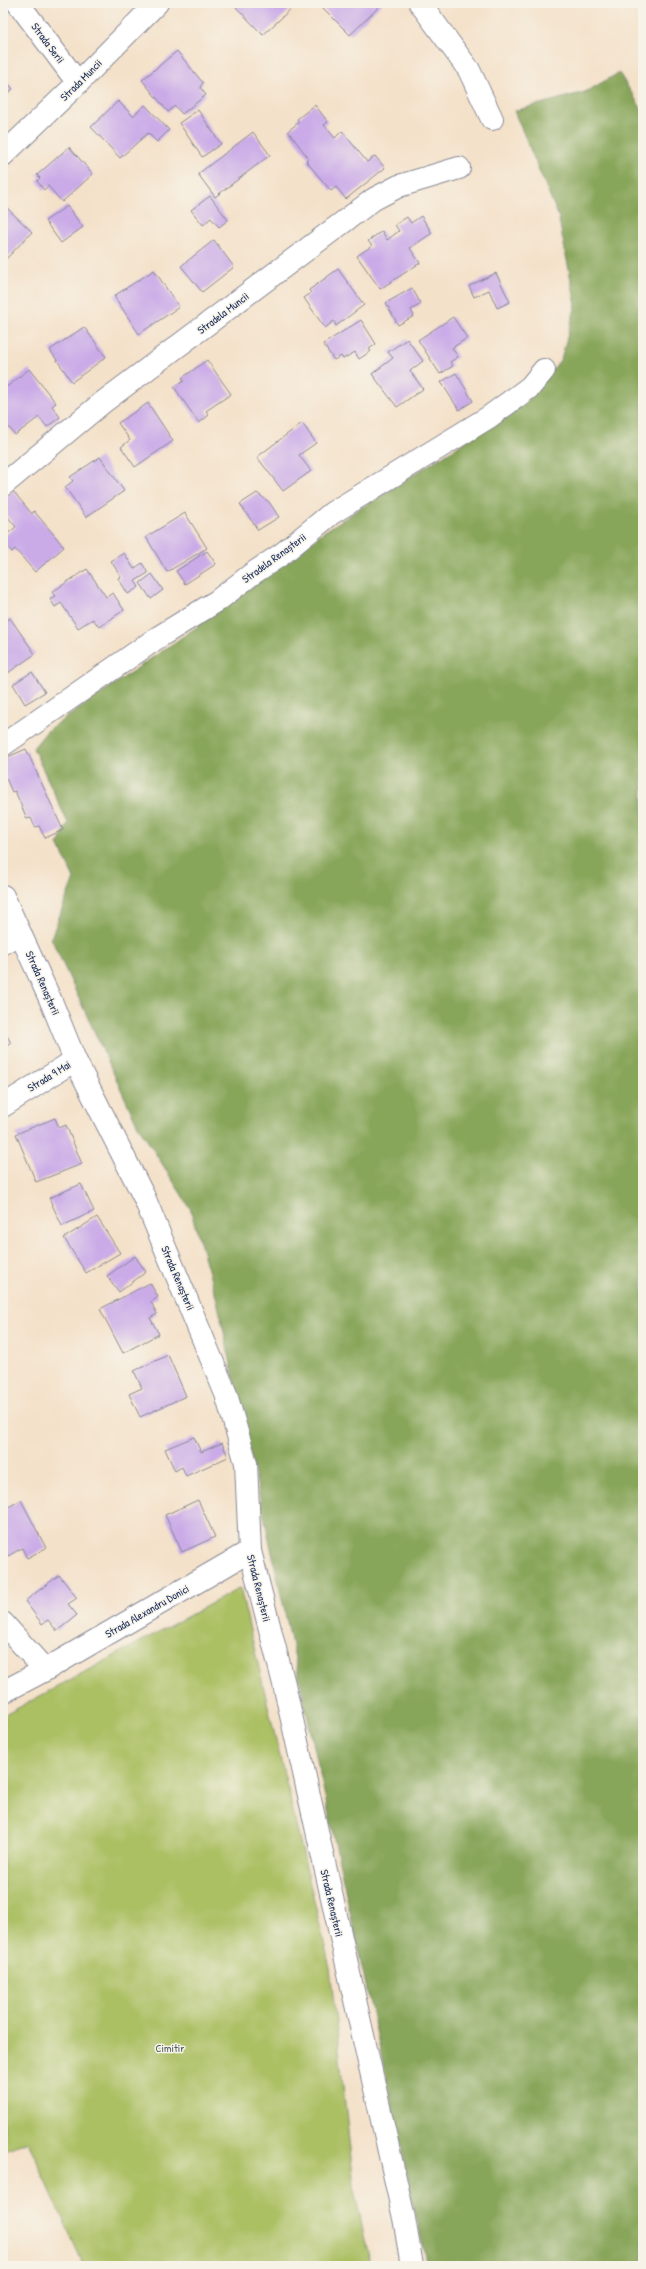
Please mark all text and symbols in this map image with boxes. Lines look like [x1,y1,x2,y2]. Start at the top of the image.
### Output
street label: Strada Serii [28,20,68,66]
street label: Strada Muncii [57,56,105,104]
street label: Stradela Muncii [194,289,252,337]
street label: Stradela Renașterii [239,530,309,586]
street label: Strada Renașterii [23,949,63,1017]
street label: Strada 9 Mai [25,1057,73,1095]
street label: Strada Renașterii [158,1244,198,1312]
street label: Strada Renașterii [244,1553,274,1623]
street label: Strada Alexandru Donici [102,1581,192,1641]
street label: Strada Renașterii [317,1868,347,1938]
park label: Cimitir [156,2041,185,2055]

